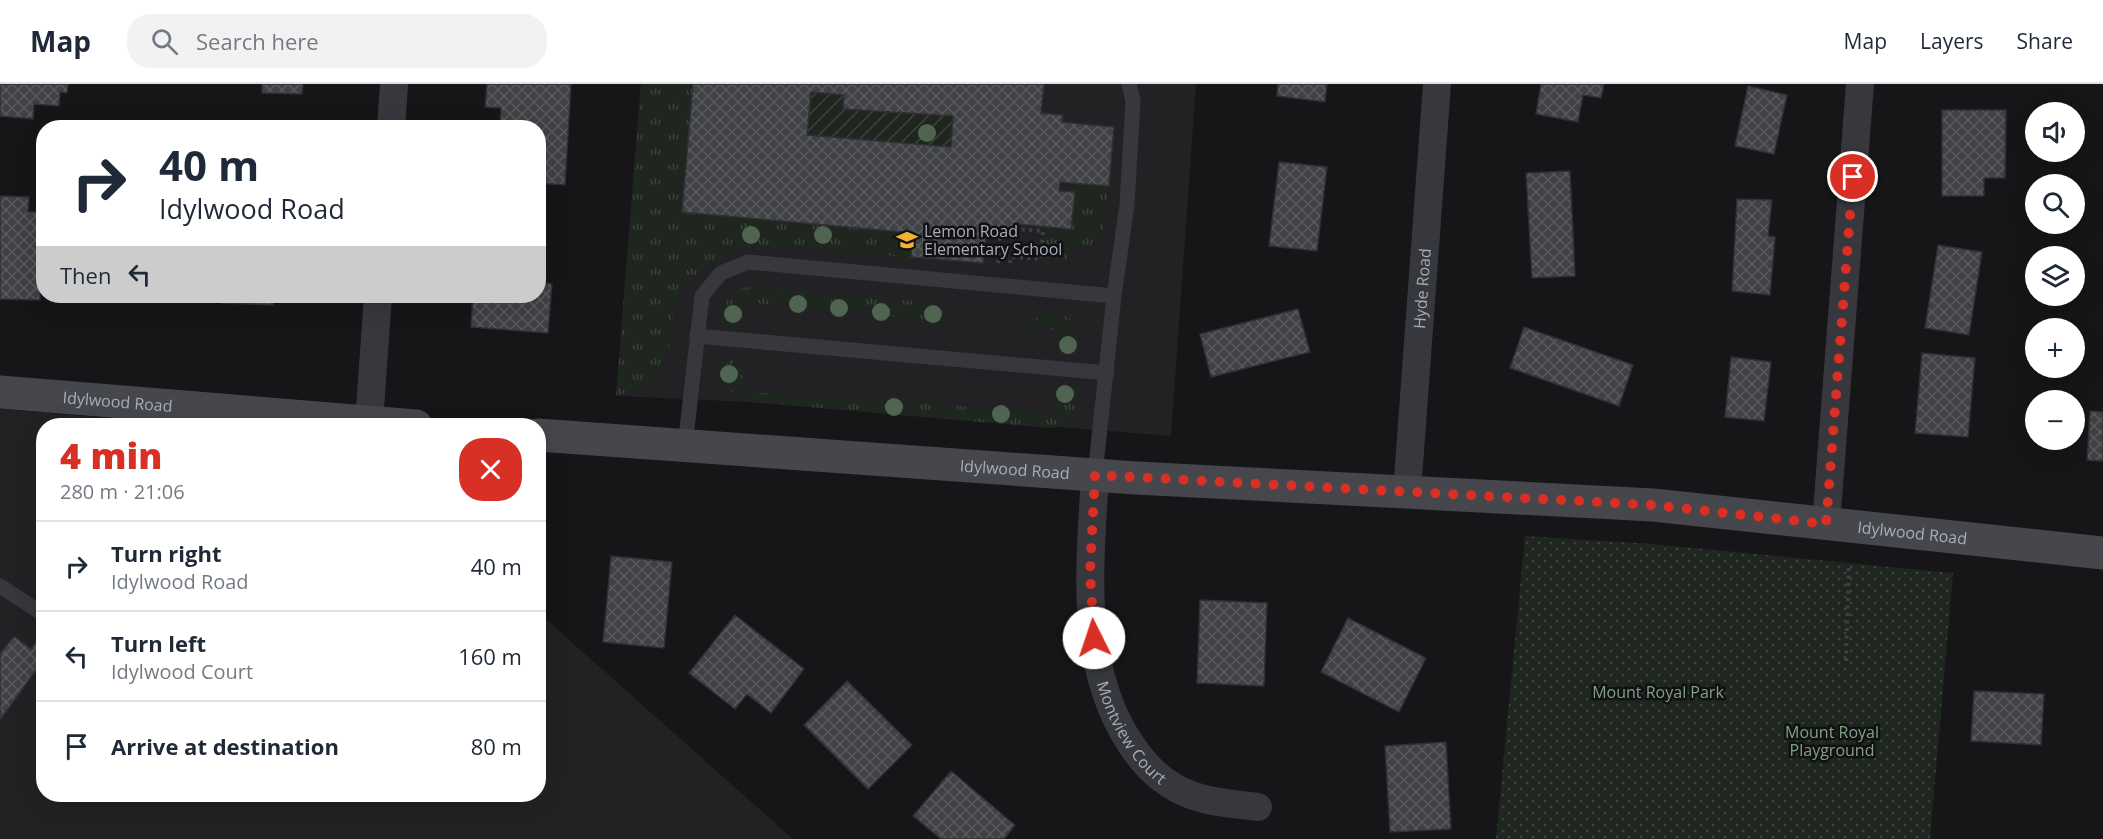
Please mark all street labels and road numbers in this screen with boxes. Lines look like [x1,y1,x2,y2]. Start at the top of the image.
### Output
street label: Hyde Road [1408,247,1436,330]
street label: Idylwood Road [62,386,173,417]
street label: Idylwood Road [959,454,1070,484]
street label: Idylwood Road [1856,516,1968,549]
street label: Montview Court [1092,678,1171,789]

